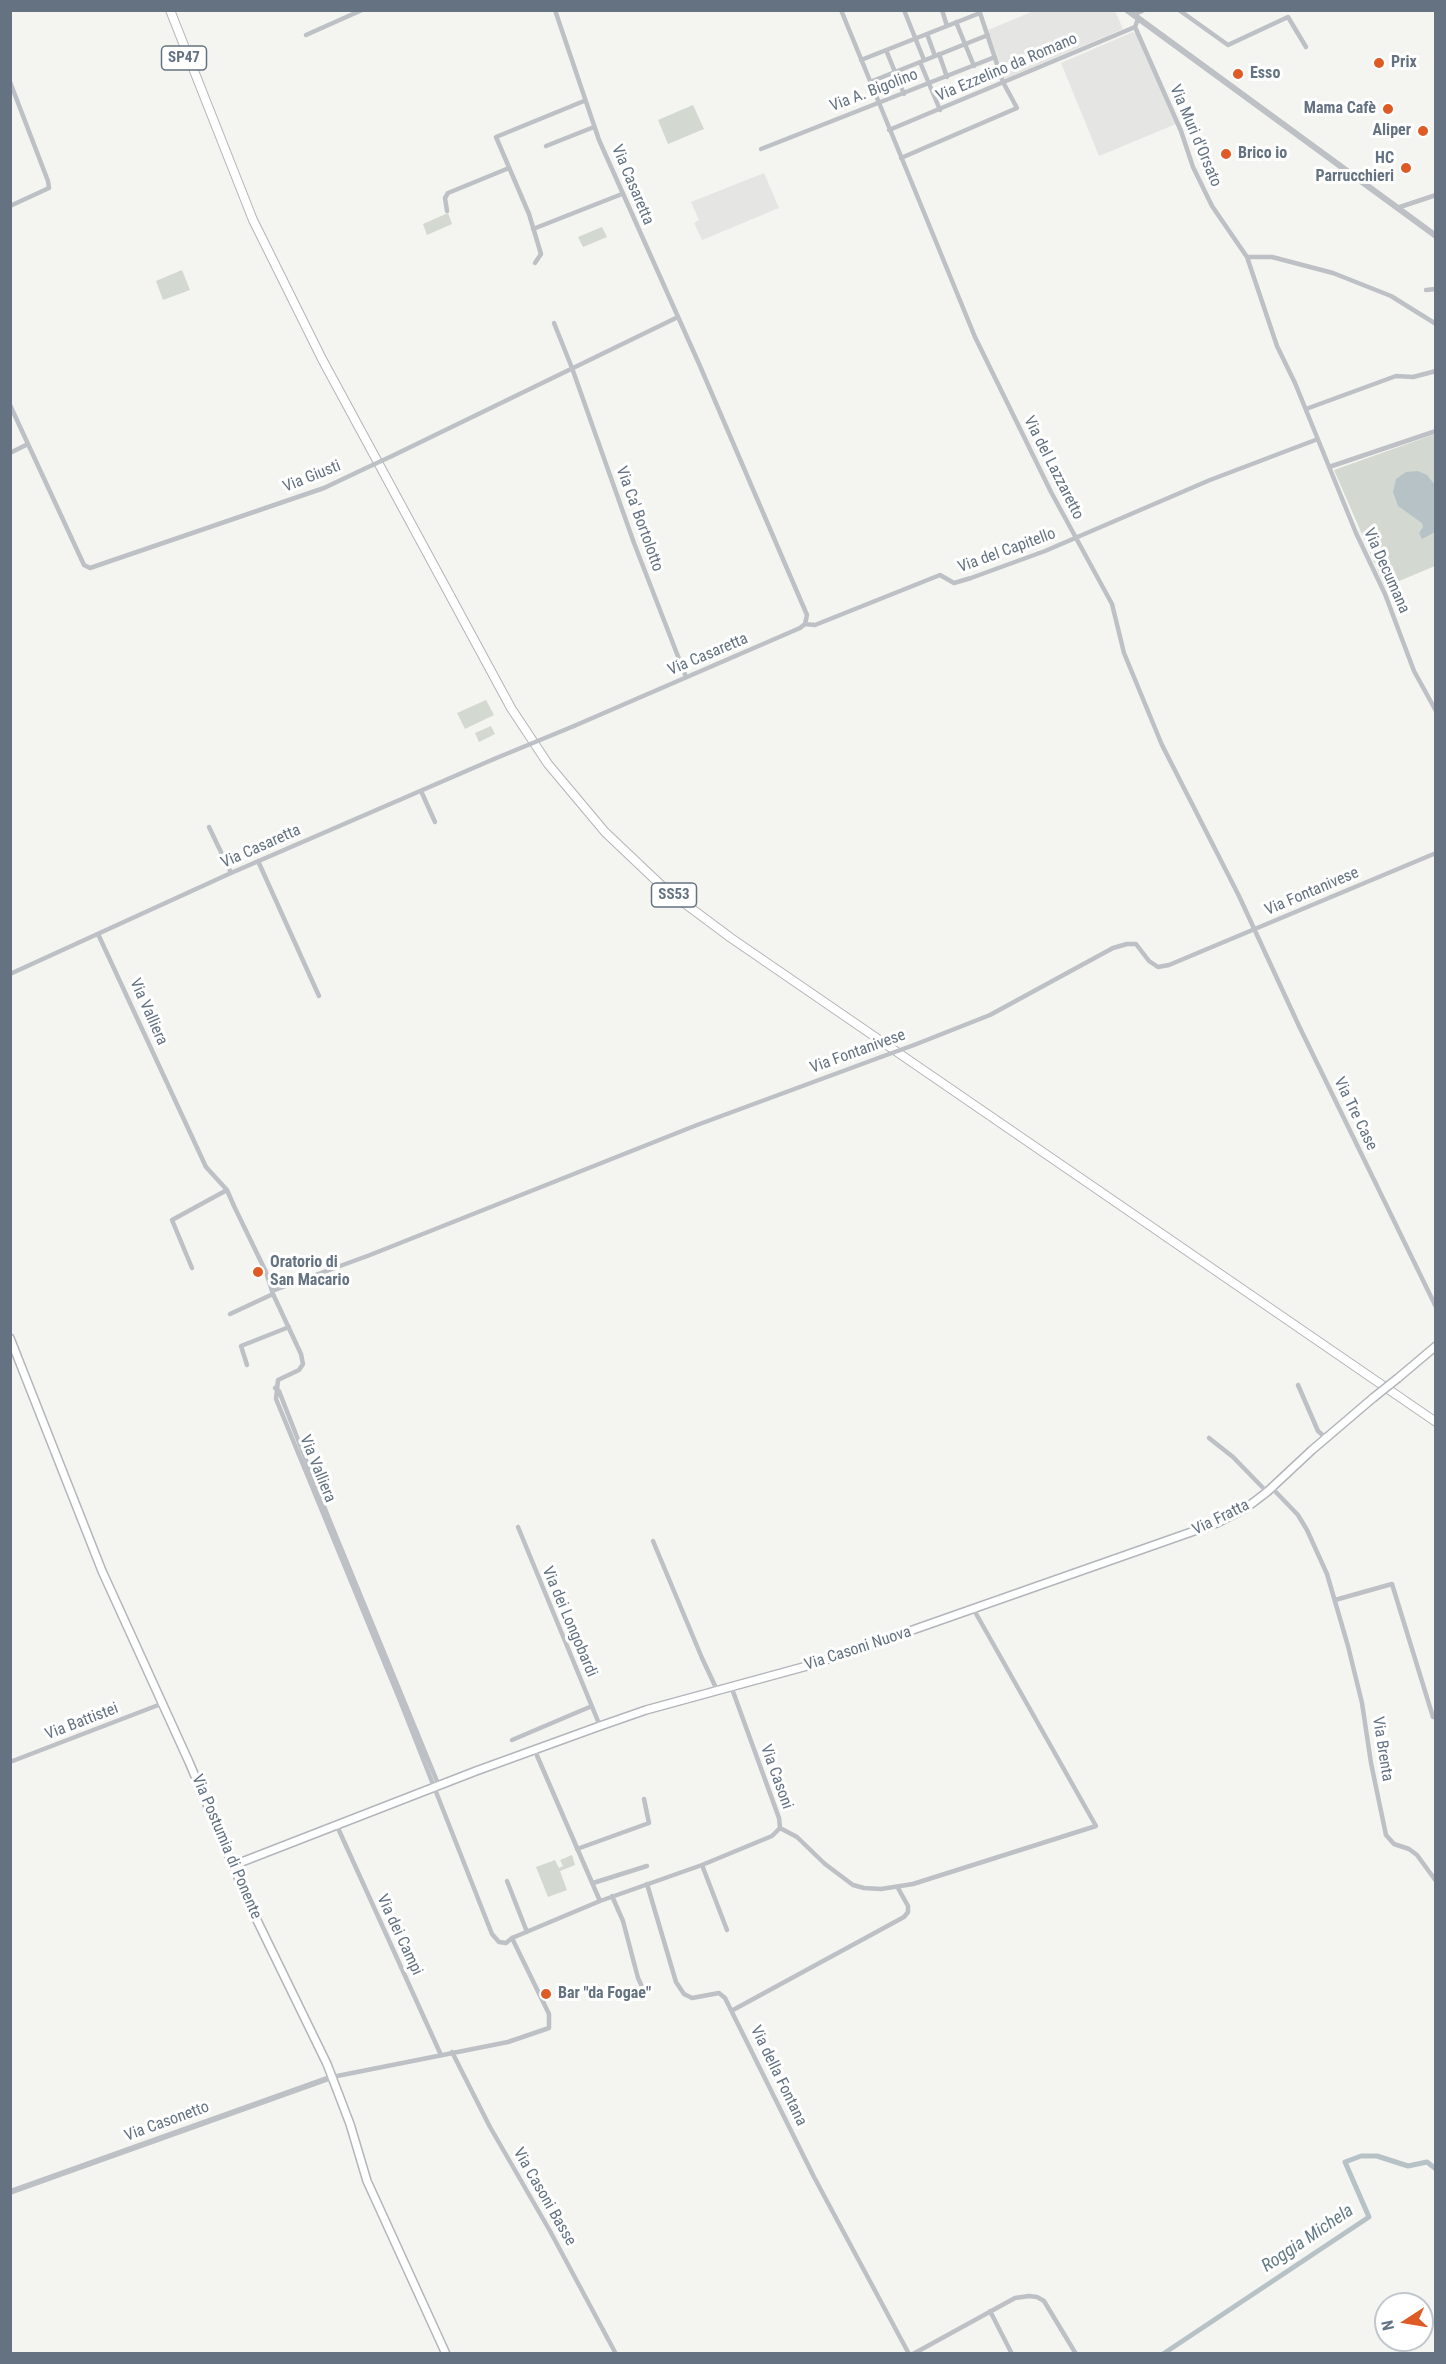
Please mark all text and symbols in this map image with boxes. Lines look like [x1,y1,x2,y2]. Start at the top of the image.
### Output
street label: Via Ezzelino da Romano [934,30,1080,106]
road number: SP47 [162,46,207,70]
place label: Prix [1391,53,1417,73]
marker: Prix [1372,56,1386,70]
place label: Esso [1250,64,1280,84]
street label: Via A. Bigolino [827,65,921,117]
marker: Esso [1231,67,1245,81]
street label: Via Muri d'Orsato [1165,82,1225,190]
place label: Mama Cafè [1304,99,1376,119]
marker: Mama Cafè [1381,102,1395,116]
place label: Aliper [1373,121,1411,141]
marker: Aliper [1416,124,1430,138]
street label: Via Casaretta [607,142,657,228]
place label: Brico io [1238,144,1287,164]
marker: Brico io [1219,147,1233,161]
place label: HC Parrucchieri [1315,149,1394,187]
marker: HC Parrucchieri [1399,161,1413,175]
street label: Via del Lazzaretto [1019,413,1087,523]
street label: Via Giusti [280,457,344,497]
street label: Via Ca' Bortolotto [611,464,667,574]
street label: Via del Capitello [955,524,1059,578]
street label: Via Decumana [1359,526,1413,616]
street label: Via Casaretta [665,630,751,680]
street label: Via Casaretta [218,821,304,873]
street label: Via Fontanivese [1262,864,1362,920]
road number: SS53 [652,883,696,907]
street label: Via Valliera [125,976,171,1048]
street label: Via Fontanivese [808,1026,908,1078]
street label: Via Tre Case [1329,1074,1381,1154]
place label: Oratorio di San Macario [270,1253,350,1291]
marker: Oratorio di San Macario [251,1265,265,1279]
street label: Via Valliera [295,1432,339,1506]
street label: Via Fratta [1189,1496,1253,1540]
street label: Via dei Longobardi [537,1564,601,1680]
street label: Via Casoni Nuova [802,1623,914,1675]
street label: Via Battistei [43,1699,121,1745]
street label: Via Brenta [1367,1715,1397,1783]
street label: Via Casoni [755,1742,797,1812]
street label: Via Postumia di Ponente [187,1772,265,1922]
street label: Via dei Campi [372,1891,426,1979]
place label: Bar "da Fogae" [558,1984,651,2004]
marker: Bar "da Fogae" [539,1987,553,2001]
street label: Via della Fontana [745,2023,811,2129]
street label: Via Casonetto [122,2098,212,2146]
street label: Via Casoni Basse [508,2145,580,2249]
water label: Roggia Michela [1258,2200,1358,2278]
north arrow [1374,2292,1434,2352]
text: N [1378,2319,1398,2332]

